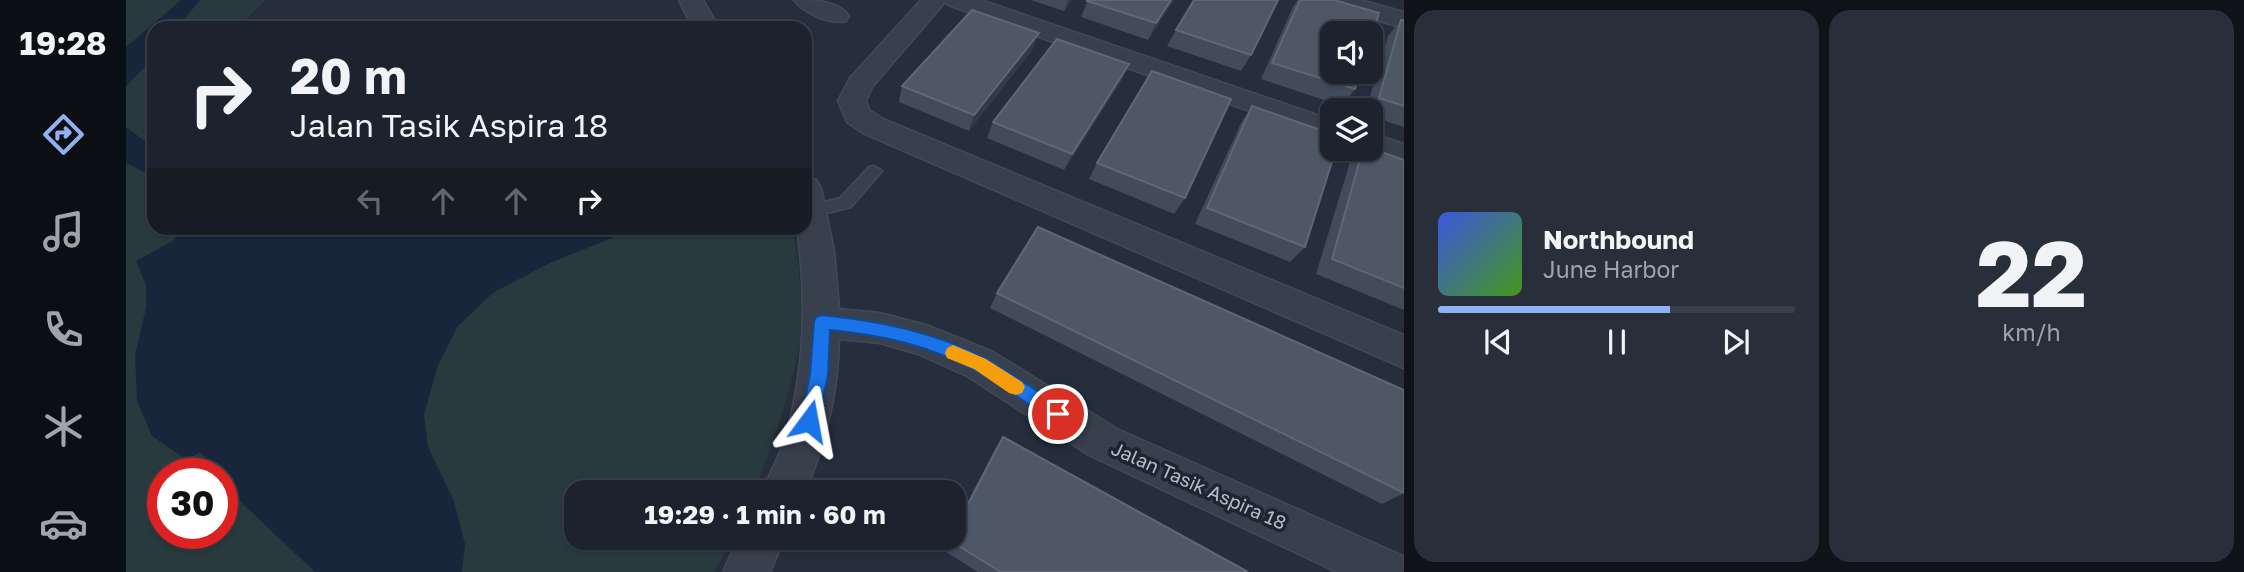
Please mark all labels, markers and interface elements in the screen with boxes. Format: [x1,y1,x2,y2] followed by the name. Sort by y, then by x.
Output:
[1320,21,1383,161] map controls
[1320,21,1383,84] button: sound
[19,24,107,62] text: 19:28
[290,46,407,105] text: 20 m
[175,49,266,140] icon: right
[1320,98,1383,161] button: layers
[290,106,608,144] text: Jalan Tasik Aspira 18
[39,110,88,159] icon: directions
[351,182,389,220] icon: left
[424,182,462,220] icon: ahead
[497,182,535,220] icon: ahead
[570,182,608,220] icon: right
[39,207,88,256] icon: music
[1976,218,2087,327] text: 22
[1543,224,1694,255] text: Northbound
[1543,255,1679,283] text: June Harbor
[39,305,88,354] icon: phone
[2002,318,2061,346] text: km/h
[1479,323,1517,361] icon: previous
[1598,323,1636,361] icon: pause
[1717,323,1755,361] icon: next
[772,384,846,458] position arrow
[1028,384,1088,444] pin
[1039,395,1077,433] icon: arrive
[39,402,88,451] icon: climate
[1108,436,1290,534] street label: Jalan Tasik Aspira 18
[147,458,238,549] speed limit sign: 30
[39,499,88,548] icon: car
[644,499,886,530] text: 19:29 · 1 min · 60 m

